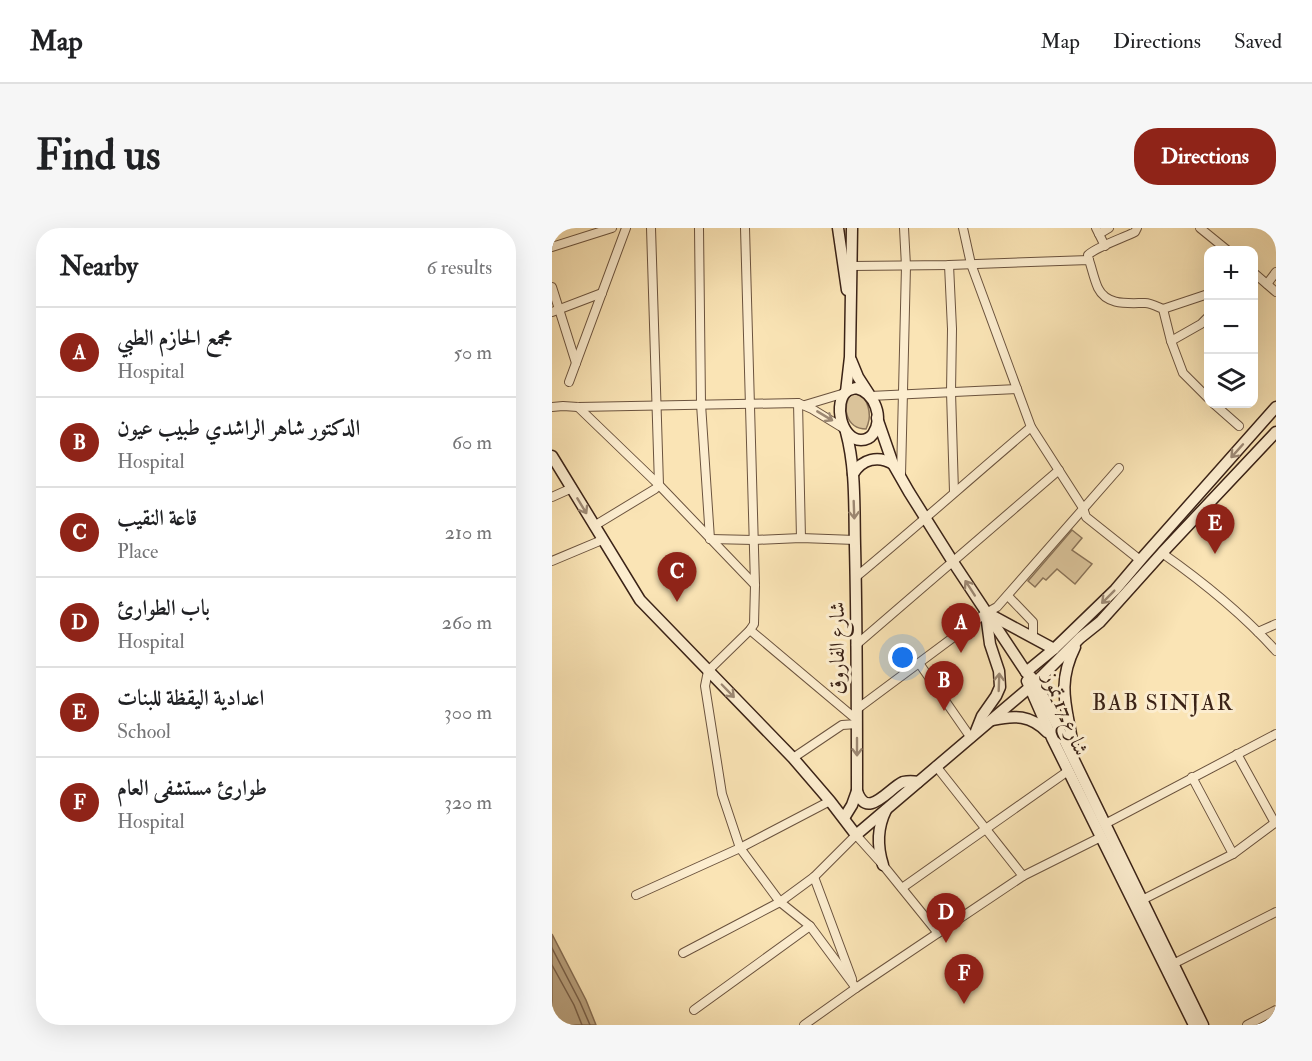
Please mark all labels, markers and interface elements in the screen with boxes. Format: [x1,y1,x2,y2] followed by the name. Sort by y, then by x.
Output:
[30,24,83,59] text: Map
[1040,28,1080,55] text: Map
[1113,28,1201,55] text: Directions
[1234,28,1282,55] text: Saved
[1134,128,1276,185] button: Directions
[36,130,160,182] text: Find us
[1204,246,1258,408] map controls
[1204,246,1258,300] button: +
[60,251,138,283] text: Nearby
[426,255,492,280] text: 6 results
[1204,300,1258,354] button: −
[117,324,232,352] text: مجمع الحازم الطبي
[73,340,86,365] text: A
[453,340,492,365] text: 50 m
[1204,354,1258,408] button: layers
[117,359,185,384] text: Hospital
[816,411,833,423] one-way arrow
[117,414,360,442] text: الدكتور شاهر الراشدي طبيب عيون
[73,430,86,455] text: B
[452,430,492,455] text: 60 m
[1230,443,1244,458] one-way arrow
[117,449,185,474] text: Hospital
[577,497,589,514] one-way arrow
[848,500,860,520] one-way arrow
[117,504,197,532] text: قاعة النقيب
[1196,504,1234,554] pin: E
[72,520,87,545] text: C
[445,520,492,545] text: 210 m
[117,539,158,564] text: Place
[658,552,696,602] pin: C
[964,581,976,597] one-way arrow
[1101,590,1115,605] one-way arrow
[117,594,210,622] text: باب الطوارئ
[824,601,855,695] street label: شارع الفاروق
[942,604,980,653] pin: A
[71,610,88,635] text: D
[442,610,492,635] text: 260 m
[117,629,185,654] text: Hospital
[888,643,917,672] your location
[924,662,964,711] pin: B
[1032,667,1094,761] street label: شارع 17 تموز
[993,673,1004,693] one-way arrow
[721,683,735,698] one-way arrow
[117,684,264,712] text: اعدادية اليقظة للبنات
[1092,689,1234,717] district label: BAB SINJAR
[72,700,87,725] text: E
[444,700,492,725] text: 300 m
[117,719,171,744] text: School
[851,737,863,757] one-way arrow
[117,774,267,802] text: طوارئ مستشفى العام
[73,790,86,815] text: F
[444,790,492,815] text: 320 m
[117,809,185,834] text: Hospital
[926,894,966,943] pin: D
[944,954,984,1004] pin: F

